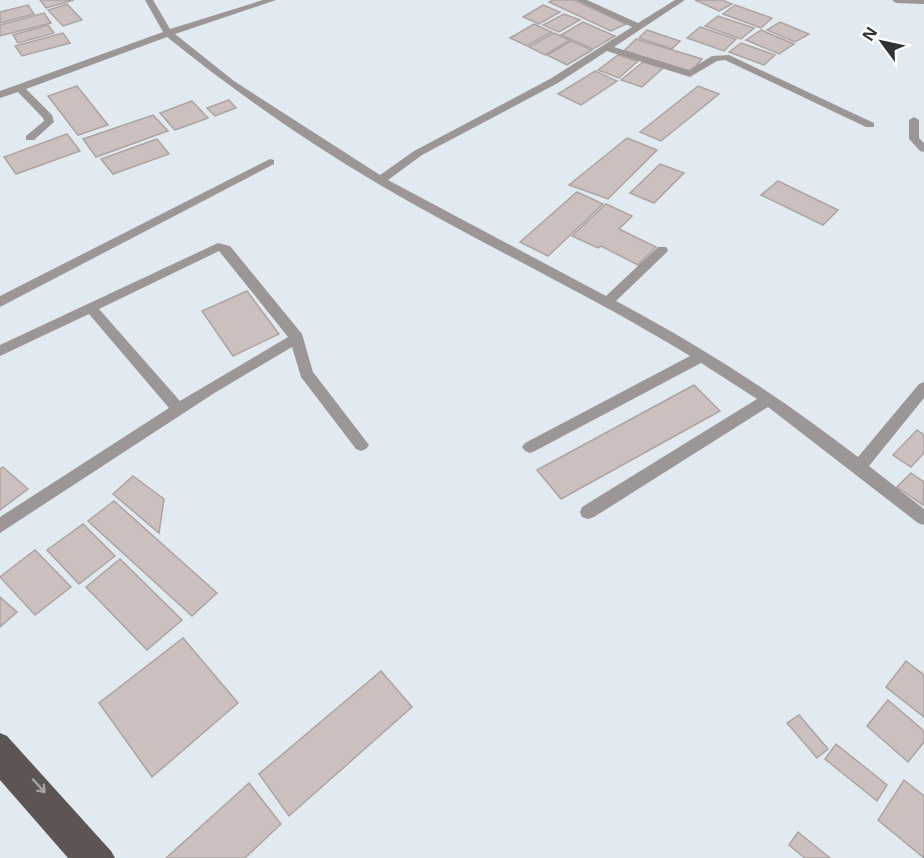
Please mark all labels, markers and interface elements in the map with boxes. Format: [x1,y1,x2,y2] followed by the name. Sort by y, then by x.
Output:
[852,12,912,72] north arrow
[857,22,882,45] text: N
[32,779,46,794] one-way arrow

